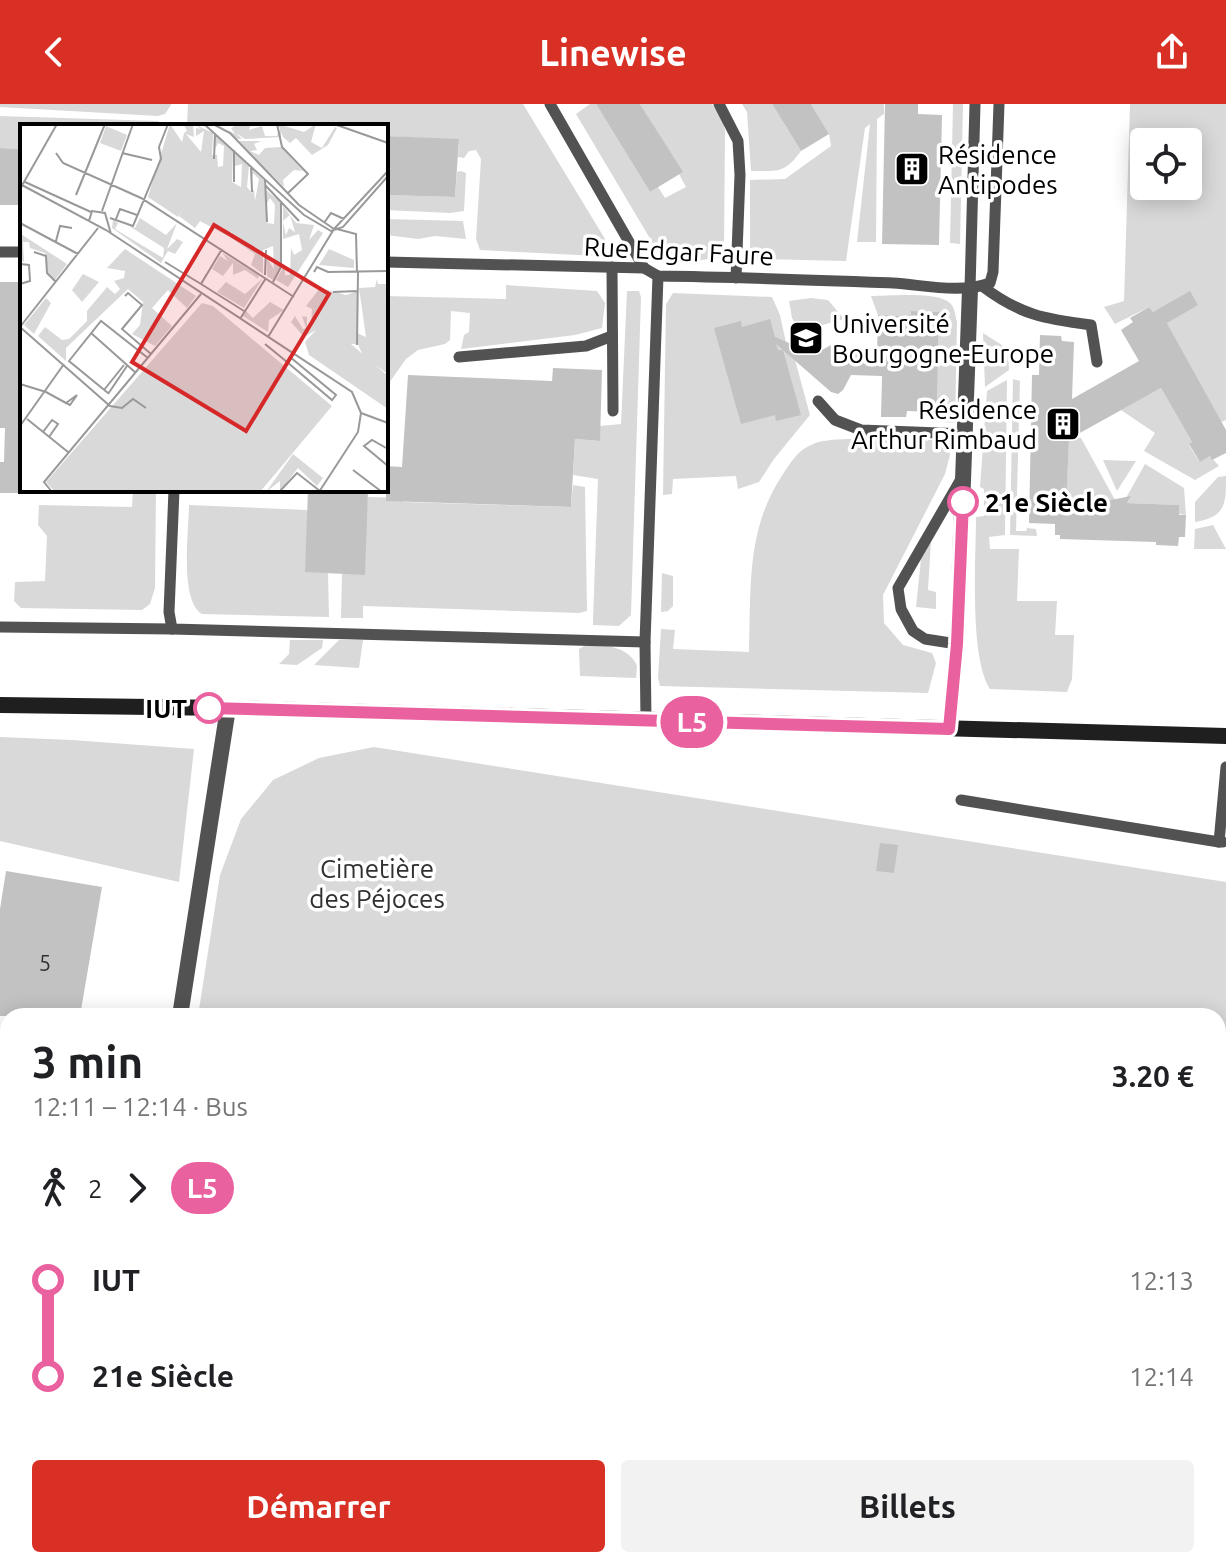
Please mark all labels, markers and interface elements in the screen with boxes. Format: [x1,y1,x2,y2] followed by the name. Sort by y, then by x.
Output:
[32,30,76,74] icon: back
[1150,30,1194,74] icon: share
[539,32,687,73] text: Linewise
[20,124,388,492] inset map
[1130,128,1202,200] map controls
[1130,128,1202,200] button: locate
[938,140,1058,199] place label: Résidence Antipodes
[893,150,931,188] building icon: Résidence Antipodes
[583,232,775,270] street label: Rue Edgar Faure
[832,309,1054,368] place label: Université Bourgogne-Europe
[787,319,825,357] school or university icon: Université Bourgogne-Europe
[851,395,1037,454] place label: Résidence Arthur Rimbaud
[1044,405,1082,443] building icon: Résidence Arthur Rimbaud
[948,487,978,517] marker: 21e Siècle
[985,488,1108,517] place label: 21e Siècle
[194,693,224,723] marker: IUT
[145,694,187,723] place label: IUT
[656,696,728,748] line badge: L5
[676,706,708,737] text: L5
[309,854,445,913] park label: Cimetière des Péjoces
[39,950,51,975] house number: 5
[32,1037,143,1086] text: 3 min
[1112,1059,1194,1093] text: 3.20 €
[32,1092,248,1121] text: 12:11 – 12:14 · Bus
[32,1166,76,1210] icon: walk
[115,1166,159,1210] icon: forward
[187,1172,218,1203] text: L5
[88,1174,103,1203] text: 2
[92,1263,140,1297] text: IUT
[1129,1266,1194,1295] text: 12:13
[92,1359,234,1393] text: 21e Siècle
[1129,1362,1194,1391] text: 12:14
[32,1460,605,1552] button: Démarrer
[621,1460,1194,1552] button: Billets

